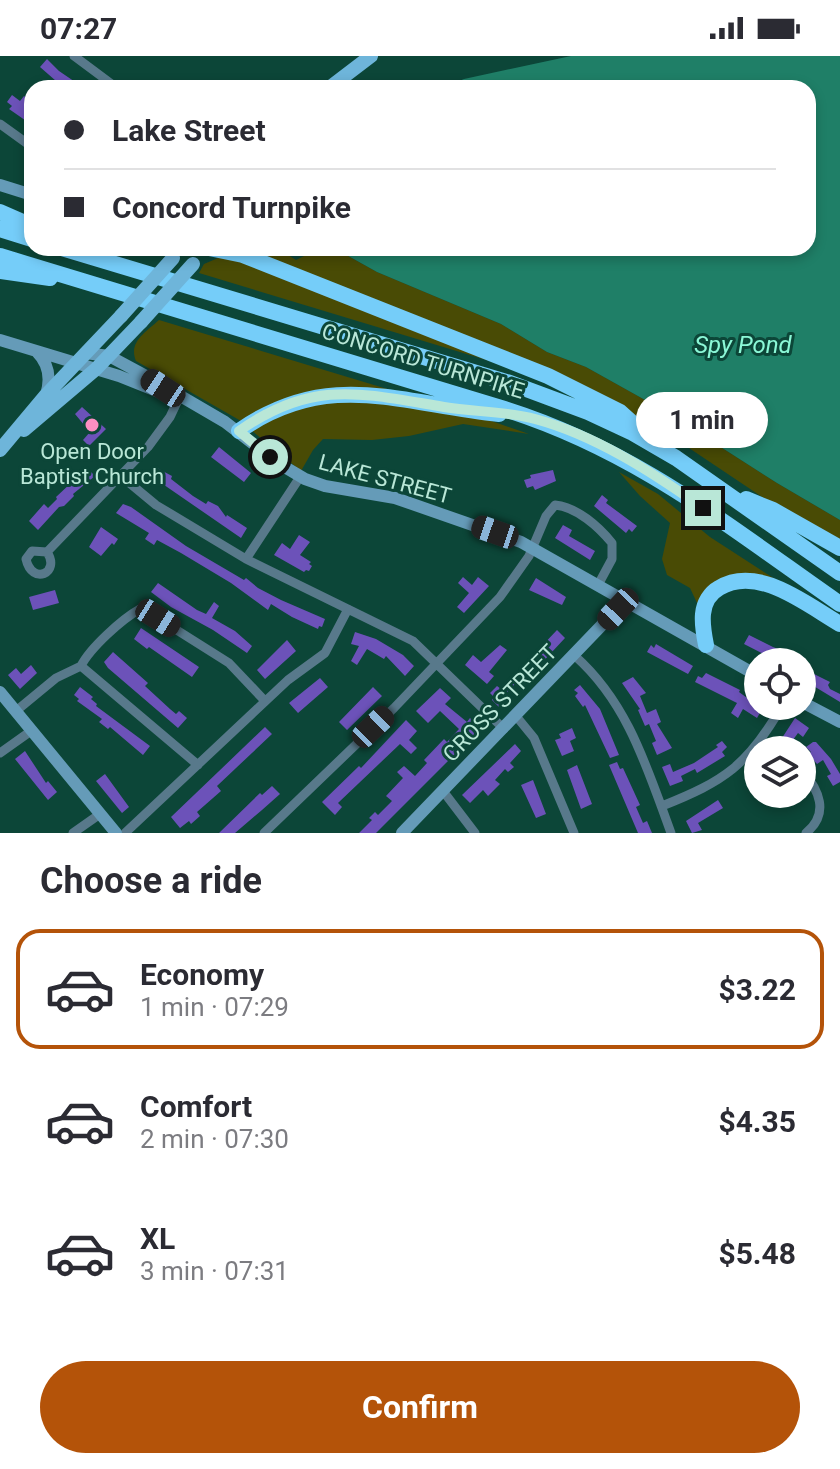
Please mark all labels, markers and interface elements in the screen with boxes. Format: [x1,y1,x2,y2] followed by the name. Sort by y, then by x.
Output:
[40,11,117,46] text: 07:27
[112,113,266,148] text: Lake Street
[112,190,351,225] text: Concord Turnpike
[319,318,527,404] street label: CONCORD TURNPIKE
[694,331,793,359] water label: Spy Pond
[136,365,190,411] car
[637,392,769,448] callout: 1 min
[669,405,735,435] text: 1 min
[83,416,101,434] marker: Open Door Baptist Church
[20,439,164,489] place label: Open Door Baptist Church
[252,439,288,475] route start
[316,449,454,509] street label: LAKE STREET
[685,490,721,526] route end
[468,513,522,551] car
[593,583,643,635] car
[131,595,185,641] car
[438,639,562,767] street label: CROSS STREET
[744,648,816,808] map controls
[744,648,816,720] button: locate
[347,702,399,752] car
[744,736,816,808] button: layers
[40,860,262,902] text: Choose a ride
[44,953,116,1025] icon: car
[140,957,264,992] text: Economy
[718,972,796,1007] text: $3.22
[140,992,289,1022] text: 1 min · 07:29
[44,1085,116,1157] icon: car
[140,1089,252,1124] text: Comfort
[718,1104,796,1139] text: $4.35
[140,1124,289,1154] text: 2 min · 07:30
[44,1217,116,1289] icon: car
[140,1221,175,1256] text: XL
[718,1236,796,1271] text: $5.48
[140,1256,289,1286] text: 3 min · 07:31
[40,1361,800,1453] button: Confirm

